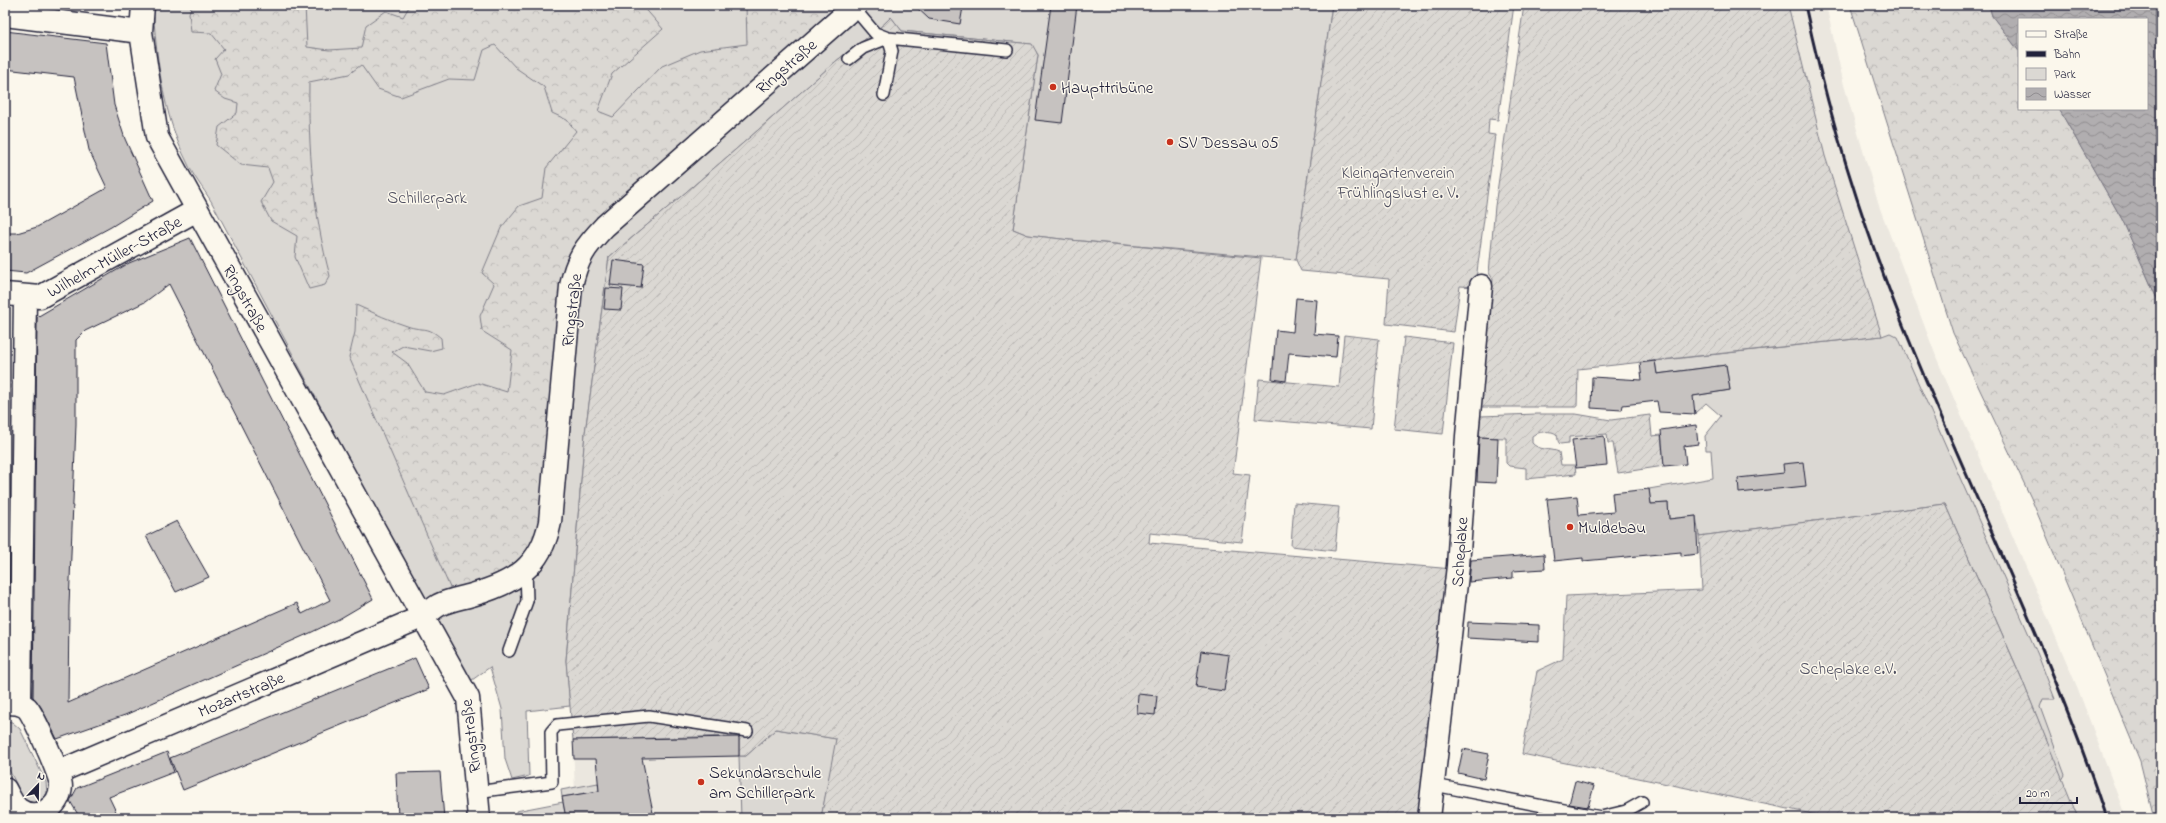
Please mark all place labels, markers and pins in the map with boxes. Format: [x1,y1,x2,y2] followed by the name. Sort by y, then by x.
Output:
[1061,76,1154,101] place label: Haupttribüne
[1048,82,1058,92] marker: Haupttribüne
[1178,131,1279,156] place label: SV Dessau 05
[1165,137,1175,147] marker: SV Dessau 05
[1578,516,1646,541] place label: Muldebau
[1565,522,1575,532] marker: Muldebau
[709,761,822,806] place label: Sekundarschule am Schillerpark
[696,777,706,787] marker: Sekundarschule am Schillerpark

